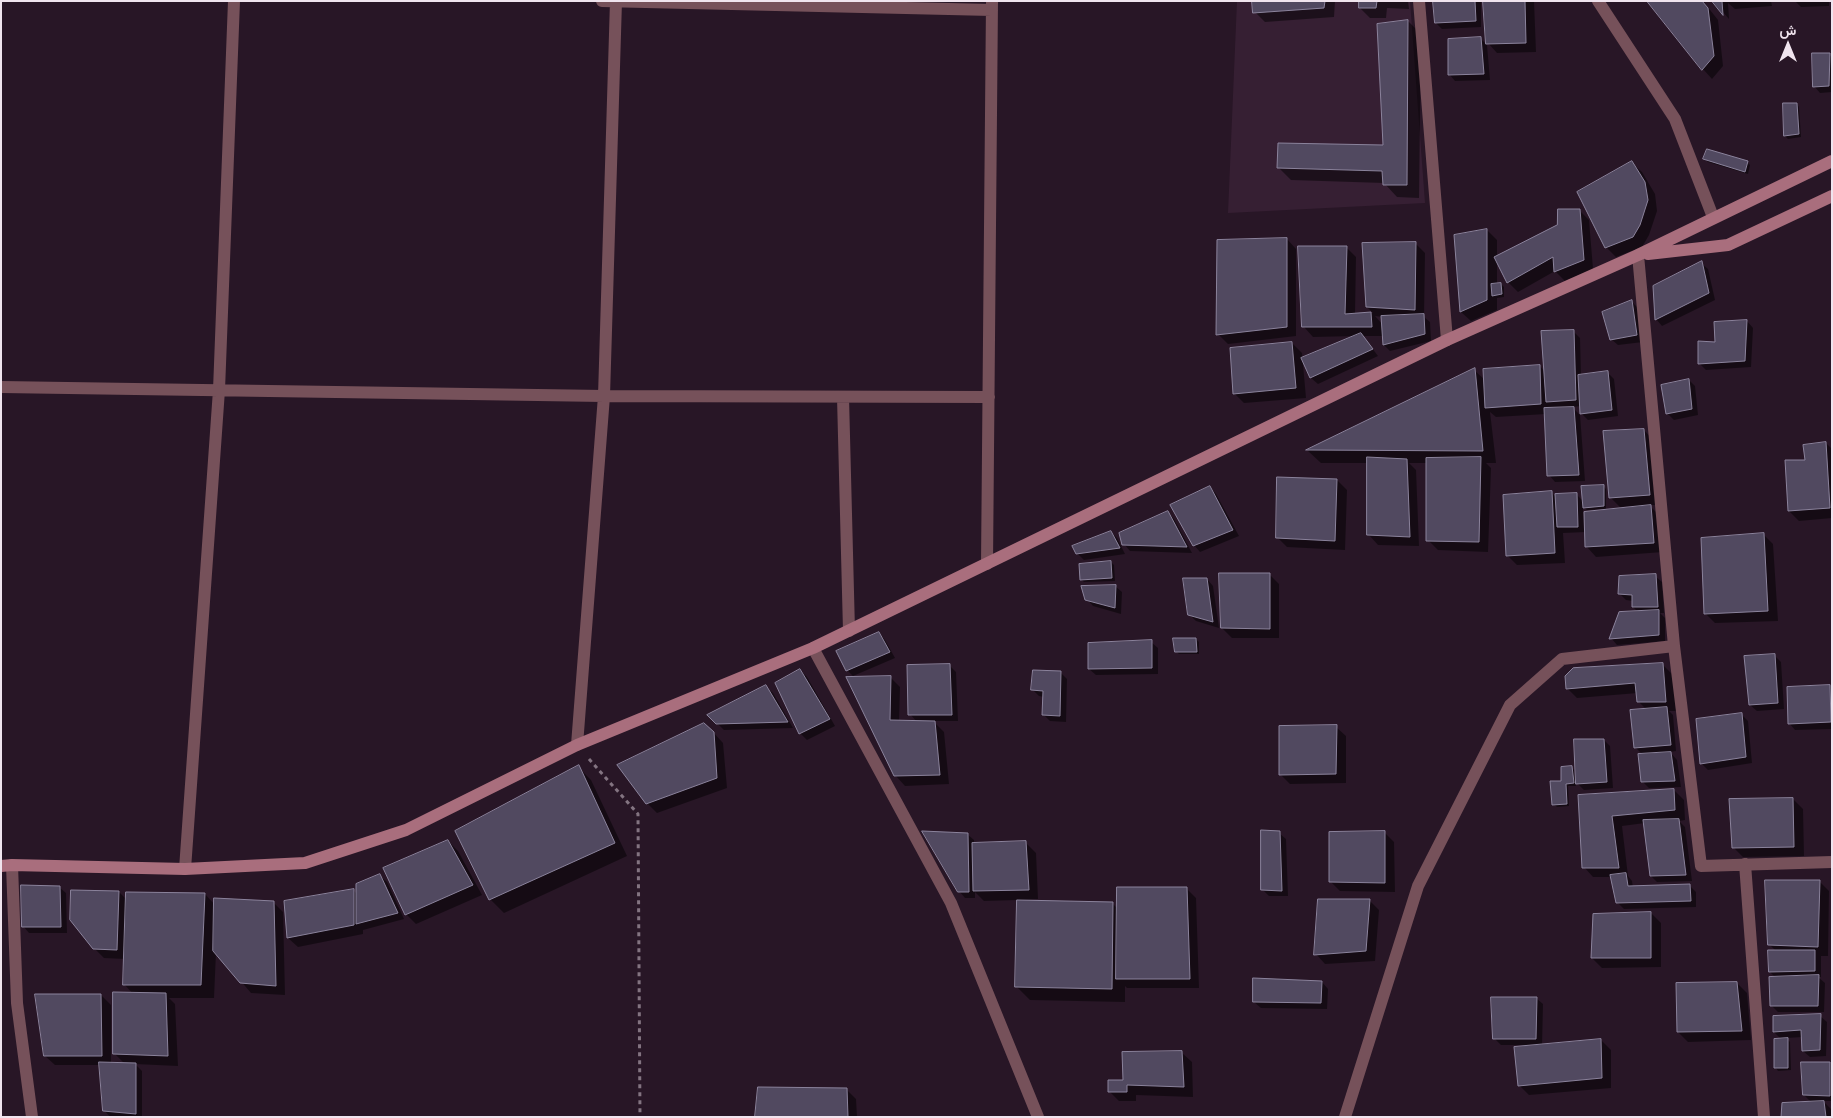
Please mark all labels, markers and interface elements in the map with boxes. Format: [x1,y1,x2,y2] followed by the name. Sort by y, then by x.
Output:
[1763,20,1813,70] north arrow
[1780,21,1796,39] text: ش

